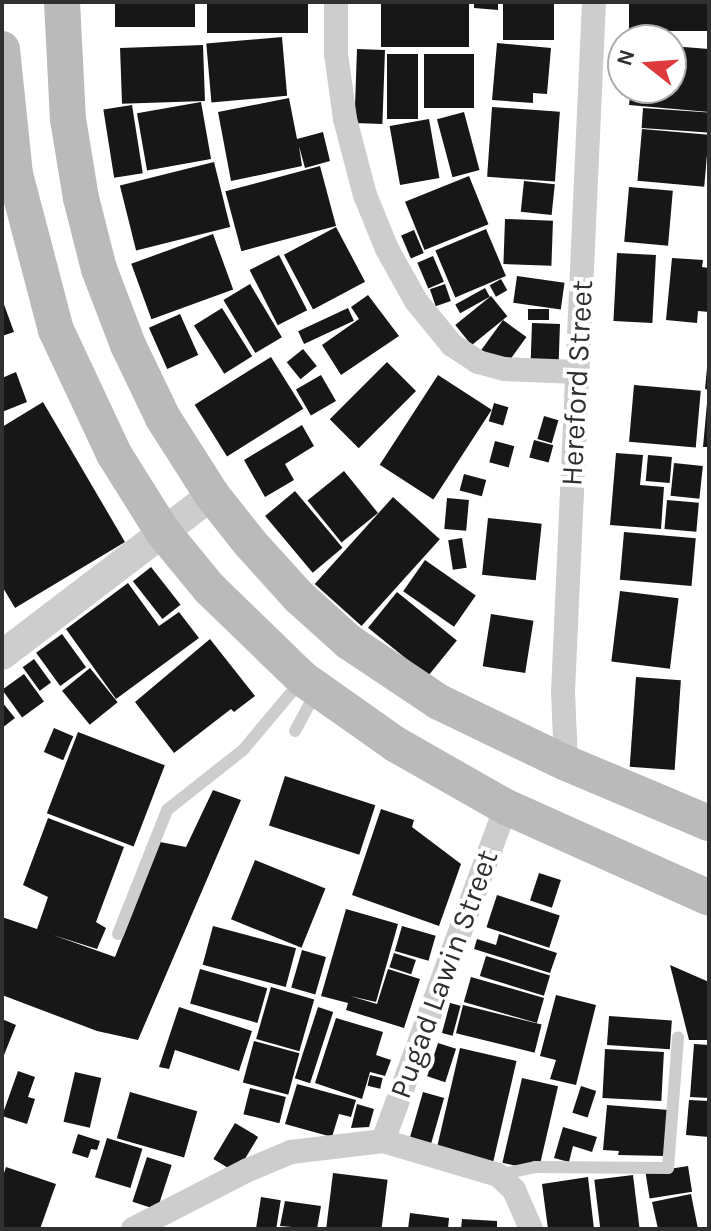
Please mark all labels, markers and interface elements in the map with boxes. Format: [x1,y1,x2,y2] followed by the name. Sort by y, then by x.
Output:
[607,24,687,104] north arrow
[611,46,641,69] text: N
[554,279,600,487] street label: Hereford Street
[382,845,506,1103] street label: Pugad Lawin Street

